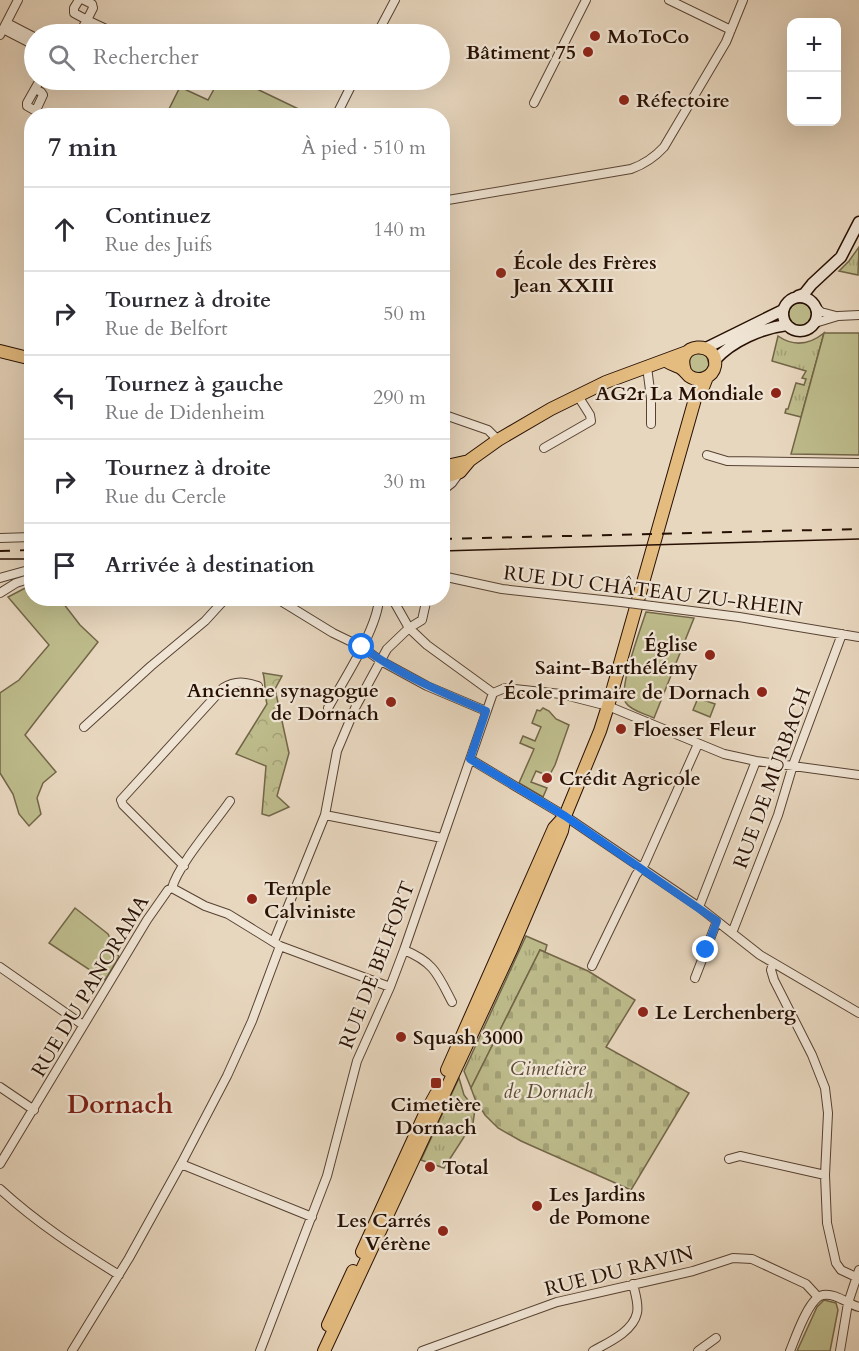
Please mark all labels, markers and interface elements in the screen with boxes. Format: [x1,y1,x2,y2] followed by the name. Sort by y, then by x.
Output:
[787,18,841,126] map controls
[787,18,841,72] button: +
[607,23,689,50] place label: MoToCo
[24,24,450,90] search box
[588,29,602,43] marker: MoToCo
[466,39,576,66] place label: Bâtiment 75
[45,41,78,74] icon: search
[93,42,198,72] text: Rechercher
[581,45,595,59] marker: Bâtiment 75
[787,72,841,126] button: −
[636,87,730,114] place label: Réfectoire
[617,93,631,107] marker: Réfectoire
[48,130,117,165] text: 7 min
[302,134,426,161] text: À pied · 510 m
[105,201,211,231] text: Continuez
[48,213,81,246] icon: ahead
[373,216,426,243] text: 140 m
[105,231,212,258] text: Rue des Juifs
[510,249,657,299] place label: École des Frères Jean XXIII
[494,266,508,280] marker: École des Frères Jean XXIII
[105,285,271,315] text: Tournez à droite
[48,297,81,330] icon: right
[383,300,426,327] text: 50 m
[105,315,228,342] text: Rue de Belfort
[105,369,284,399] text: Tournez à gauche
[595,380,764,407] place label: AG2r La Mondiale
[48,381,81,414] icon: left
[373,384,426,411] text: 290 m
[769,386,783,400] marker: AG2r La Mondiale
[105,399,265,426] text: Rue de Didenheim
[105,453,271,483] text: Tournez à droite
[48,465,81,498] icon: right
[383,468,426,495] text: 30 m
[105,483,226,510] text: Rue du Cercle
[48,549,81,582] icon: arrive
[105,550,315,580] text: Arrivée à destination
[502,559,804,623] street label: RUE DU CHÂTEAU ZU-RHEIN
[535,631,699,681] place label: Église Saint-Barthélémy
[348,633,374,659] route start
[703,648,717,662] marker: Église Saint-Barthélémy
[187,677,380,727] place label: Ancienne synagogue de Dornach
[503,679,751,706] place label: École primaire de Dornach
[727,684,817,872] street label: RUE DE MURBACH
[755,685,769,699] marker: École primaire de Dornach
[384,695,398,709] marker: Ancienne synagogue de Dornach
[633,716,757,743] place label: Floesser Fleur
[614,722,628,736] marker: Floesser Fleur
[559,765,701,792] place label: Crédit Agricole
[540,771,554,785] marker: Crédit Agricole
[264,875,356,925] place label: Temple Calviniste
[333,877,421,1053] street label: RUE DE BELFORT
[25,889,155,1082] street label: RUE DU PANORAMA
[245,892,259,906] marker: Temple Calviniste
[692,936,718,962] route end
[655,999,796,1026] place label: Le Lerchenberg
[636,1005,650,1019] marker: Le Lerchenberg
[413,1024,523,1051] place label: Squash 3000
[394,1030,408,1044] marker: Squash 3000
[503,1055,593,1105] park label: Cimetière de Dornach
[429,1076,443,1090] marker: Cimetière Dornach
[67,1087,173,1122] district label: Dornach
[391,1091,481,1141] place label: Cimetière Dornach
[442,1154,489,1181] place label: Total
[423,1160,437,1174] marker: Total
[549,1181,650,1231] place label: Les Jardins de Pomone
[530,1199,544,1213] marker: Les Jardins de Pomone
[337,1207,431,1257] place label: Les Carrés Vérène
[436,1224,450,1238] marker: Les Carrés Vérène
[542,1239,696,1303] street label: RUE DU RAVIN

